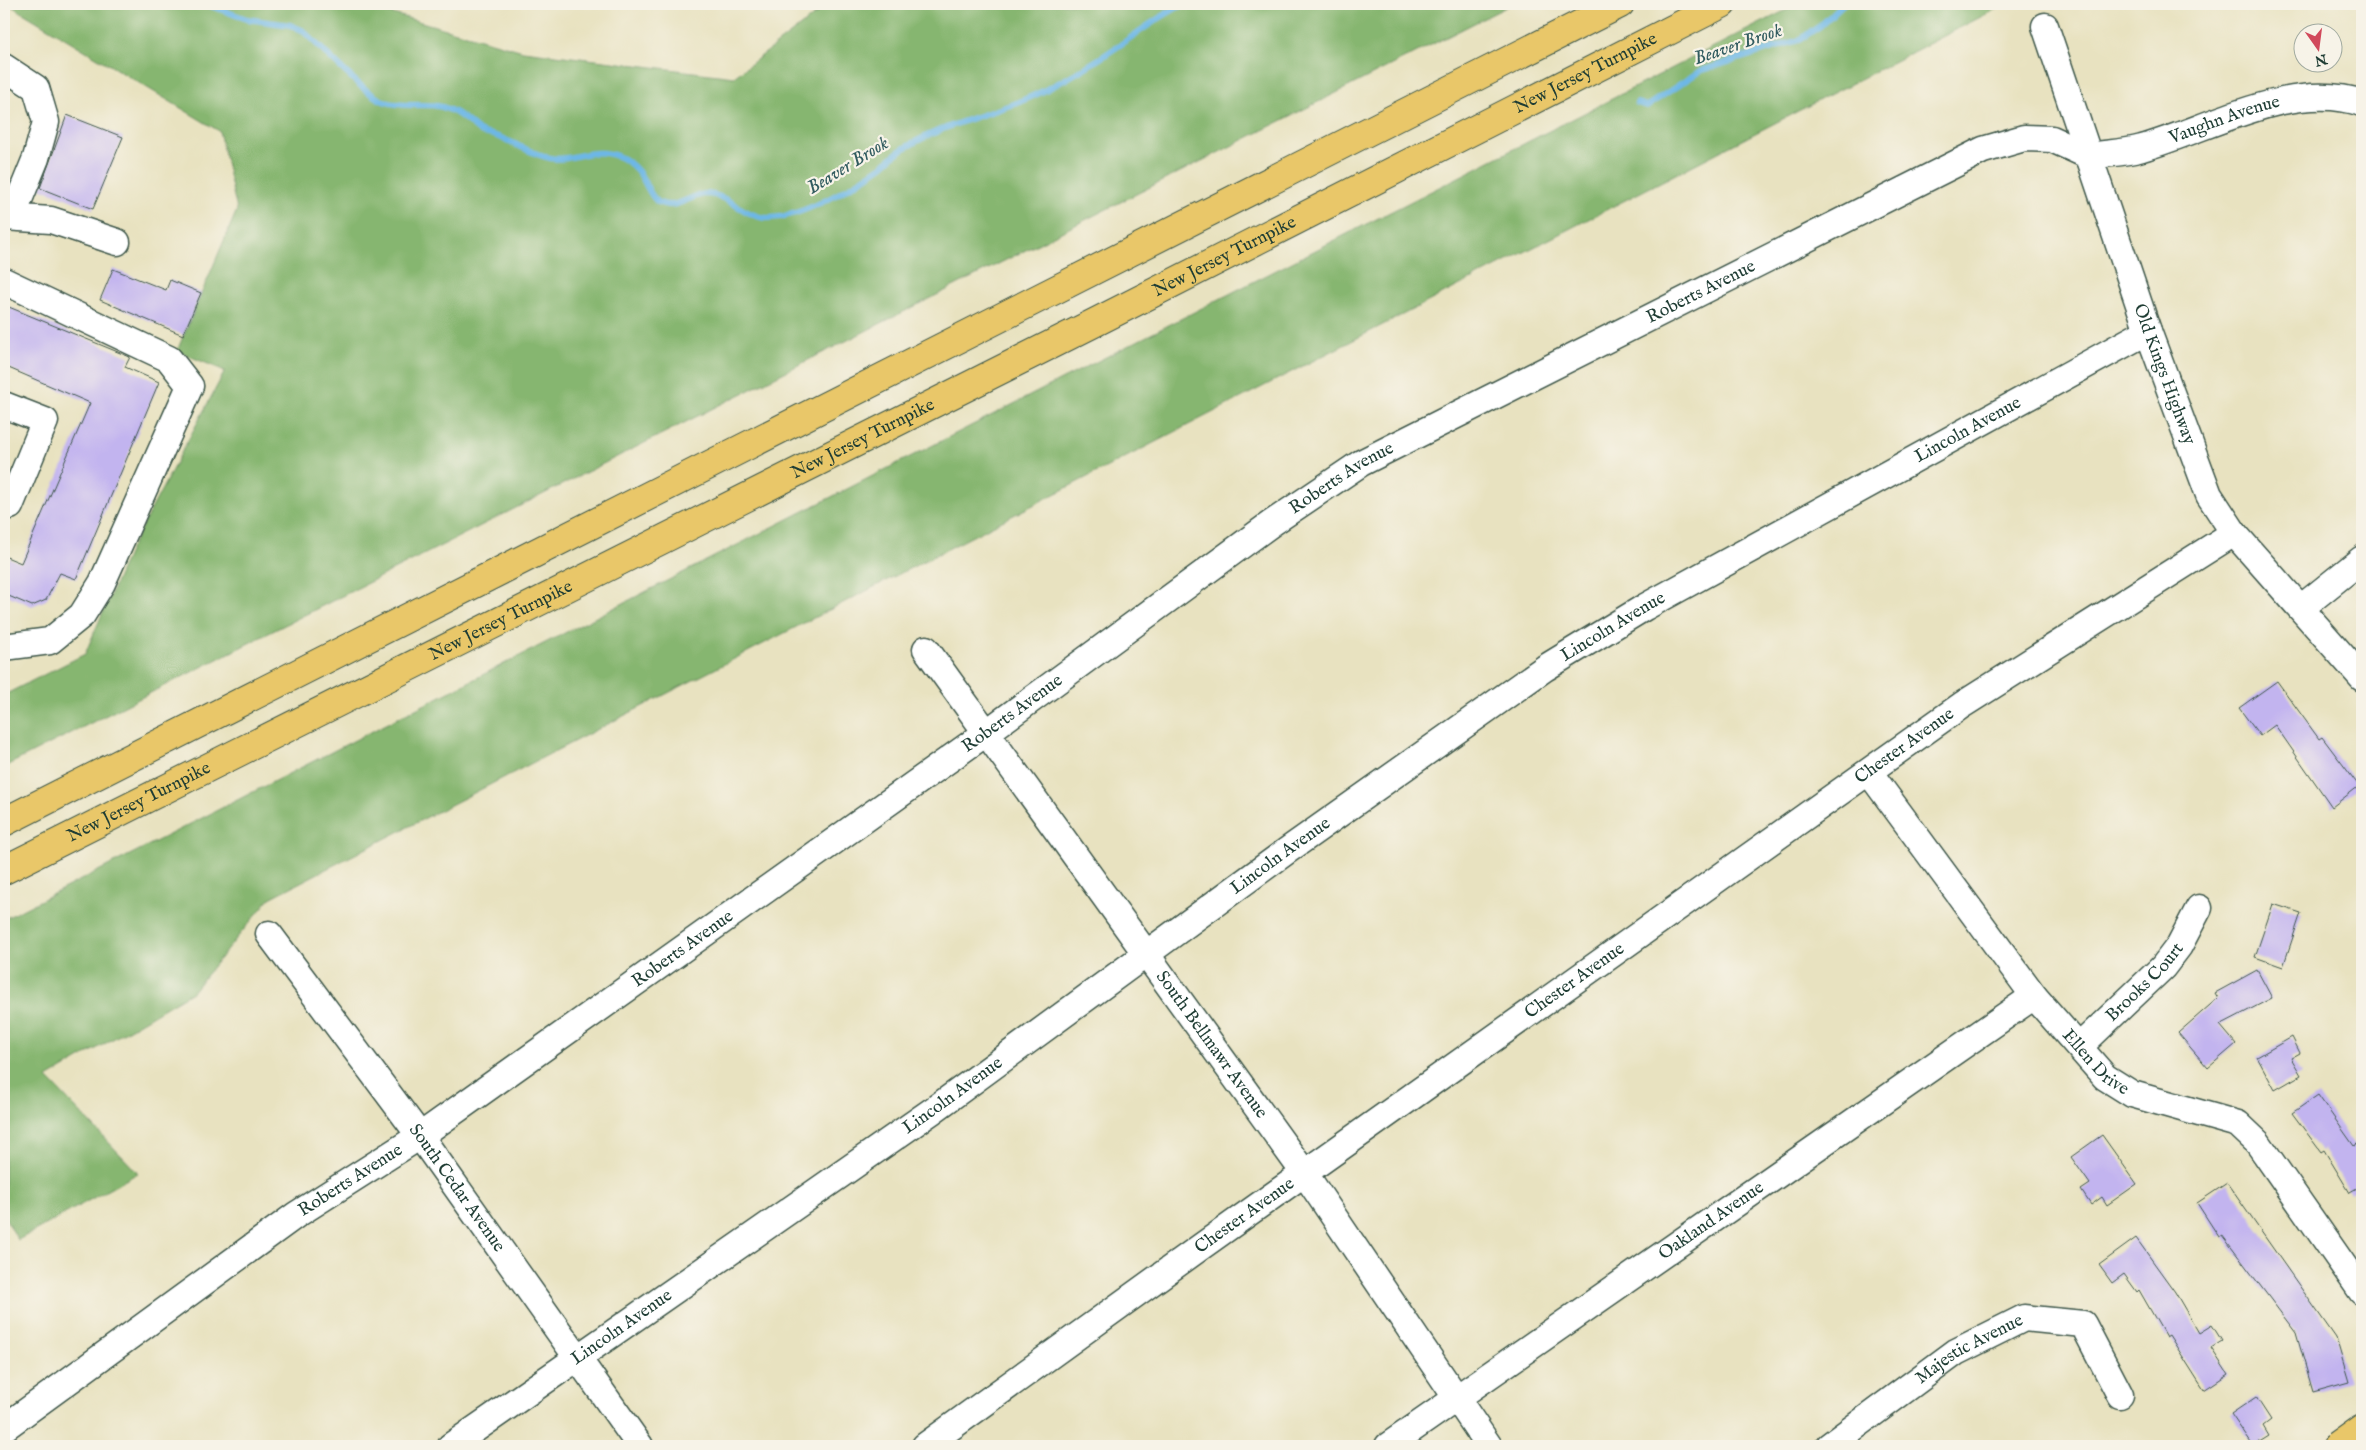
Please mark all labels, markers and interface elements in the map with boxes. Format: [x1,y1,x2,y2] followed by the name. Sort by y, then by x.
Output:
[1691,19,1786,71] water label: Beaver Brook
[2294,22,2344,72] north arrow
[1510,27,1661,119] street label: New Jersey Turnpike
[2313,49,2330,70] text: N
[2165,90,2282,150] street label: Vaughn Avenue
[803,131,894,201] water label: Beaver Brook
[1149,211,1300,303] street label: New Jersey Turnpike
[1642,255,1759,329] street label: Roberts Avenue
[2128,301,2201,448] street label: Old Kings Highway
[1911,391,2025,468] street label: Lincoln Avenue
[787,393,939,485] street label: New Jersey Turnpike
[1285,437,1398,520] street label: Roberts Avenue
[425,575,577,666] street label: New Jersey Turnpike
[1556,587,1669,667] street label: Lincoln Avenue
[957,669,1067,758] street label: Roberts Avenue
[1850,703,1959,789] street label: Chester Avenue
[63,757,215,848] street label: New Jersey Turnpike
[1226,812,1335,900] street label: Lincoln Avenue
[627,905,738,993] street label: Roberts Avenue
[1520,937,1629,1024] street label: Chester Avenue
[2101,938,2189,1027] street label: Brooks Court
[1151,966,1273,1123] street label: South Bellmawr Avenue
[2057,1024,2133,1101] street label: Ellen Drive
[898,1052,1007,1139] street label: Lincoln Avenue
[403,1119,510,1257] street label: South Cedar Avenue
[294,1139,407,1222] street label: Roberts Avenue
[1190,1172,1299,1259] street label: Chester Avenue
[1654,1176,1768,1265] street label: Oakland Avenue
[567,1284,677,1370] street label: Lincoln Avenue
[1911,1309,2027,1390] street label: Majestic Avenue

